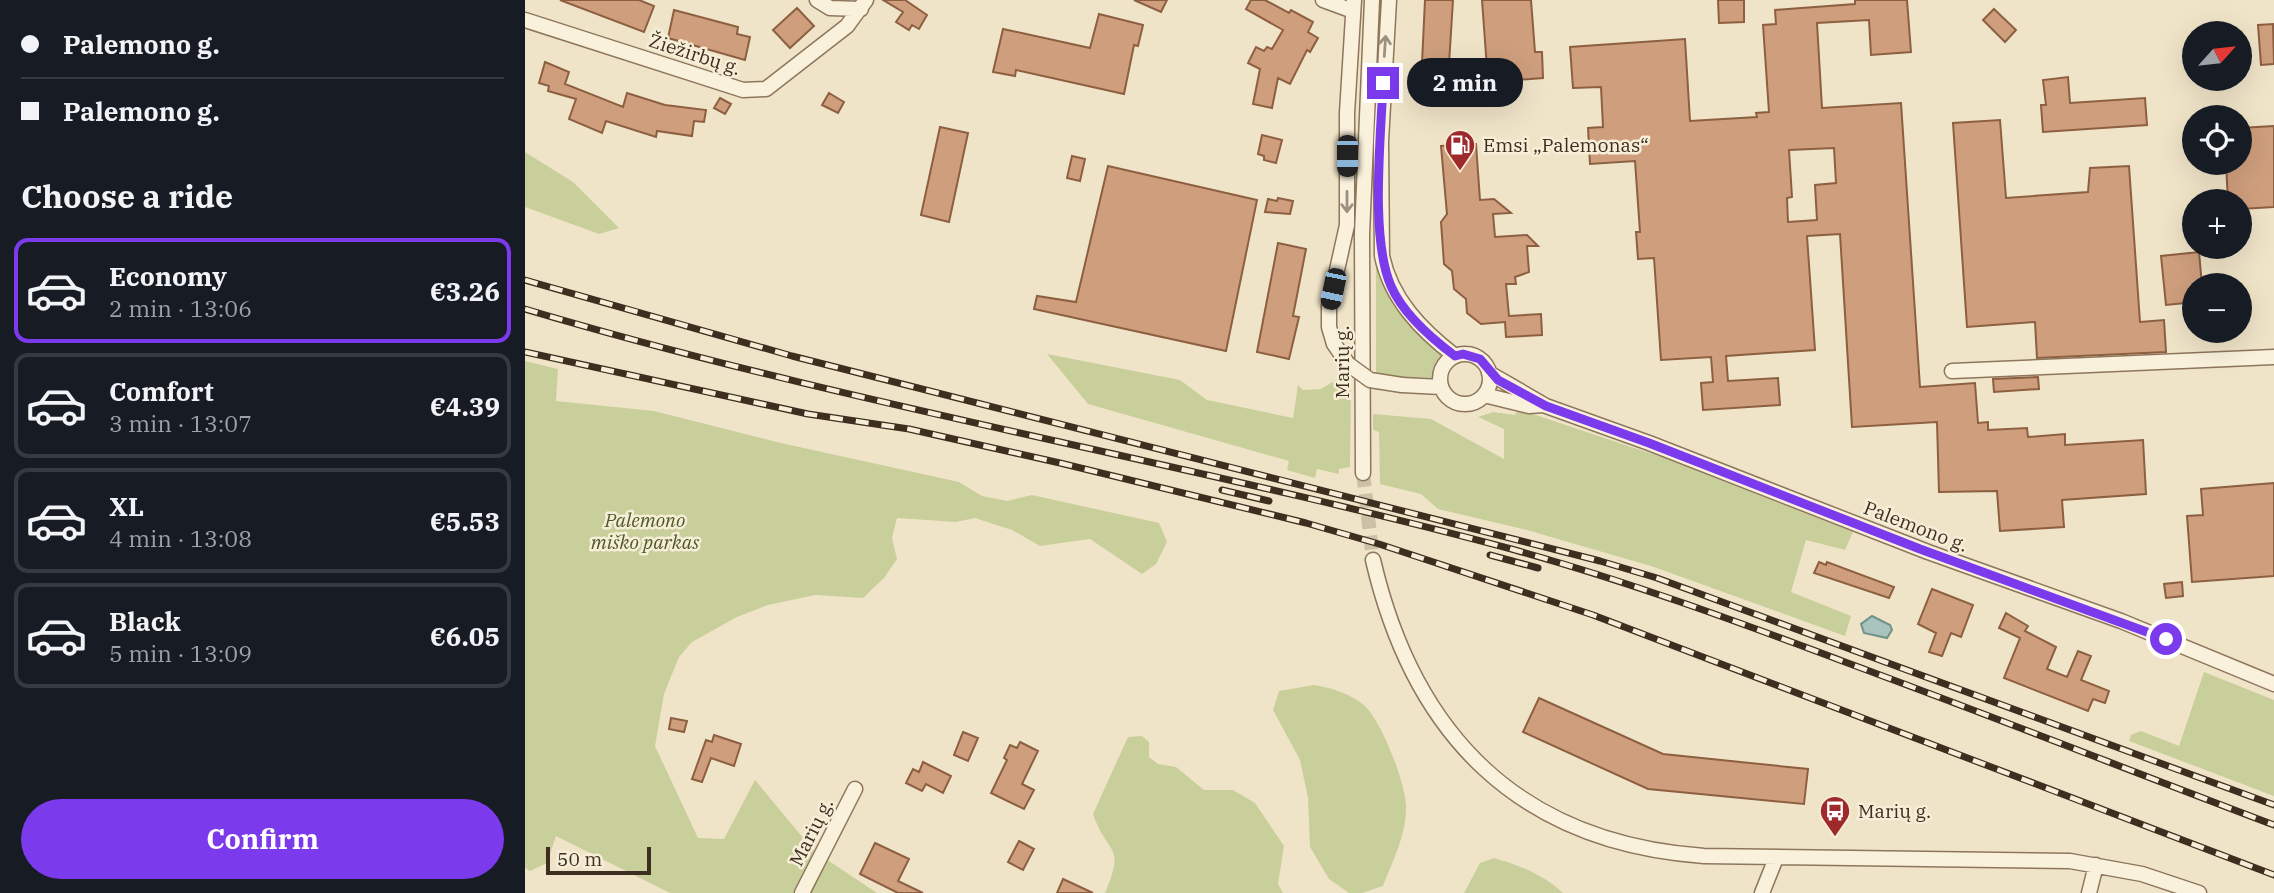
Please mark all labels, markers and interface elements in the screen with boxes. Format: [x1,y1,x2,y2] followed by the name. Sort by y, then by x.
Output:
[2182,21,2252,91] north arrow
[2182,21,2252,343] map controls
[63,27,220,61] text: Palemono g.
[646,28,744,80] street label: Žiežirbų g.
[1379,35,1392,58] one-way arrow
[1407,58,1523,108] callout: 2 min
[1367,67,1399,99] route end
[1433,67,1497,97] text: 2 min
[63,94,220,128] text: Palemono g.
[2182,105,2252,175] button: locate
[1443,128,1477,172] fuel station icon: Emsi „Palemonas“
[1483,133,1649,157] place label: Emsi „Palemonas“
[1337,135,1358,177] car
[21,175,233,217] text: Choose a ride
[2182,189,2252,259] button: +
[1340,190,1354,213] one-way arrow
[25,259,88,322] icon: car
[109,259,227,293] text: Economy
[1319,266,1348,312] car
[2182,273,2252,343] button: −
[430,274,500,308] text: €3.26
[109,293,252,323] text: 2 min · 13:06
[1330,325,1354,399] street label: Marių g.
[25,374,88,437] icon: car
[109,374,214,408] text: Comfort
[430,389,500,423] text: €4.39
[109,408,252,438] text: 3 min · 13:07
[25,489,88,552] icon: car
[109,489,144,523] text: XL
[1861,495,1971,557] street label: Palemono g.
[430,504,500,538] text: €5.53
[591,508,699,554] park label: Palemono miško parkas
[109,523,252,553] text: 4 min · 13:08
[25,604,88,667] icon: car
[109,604,181,638] text: Black
[430,619,500,653] text: €6.05
[2150,623,2182,655] route start
[109,638,252,668] text: 5 min · 13:09
[784,794,838,870] street label: Marių g.
[1818,794,1852,838] bus stop icon: Marių g.
[21,799,504,879] button: Confirm
[1858,799,1931,823] place label: Marių g.
[546,844,651,876] scale bar
[557,847,602,871] text: 50 m

